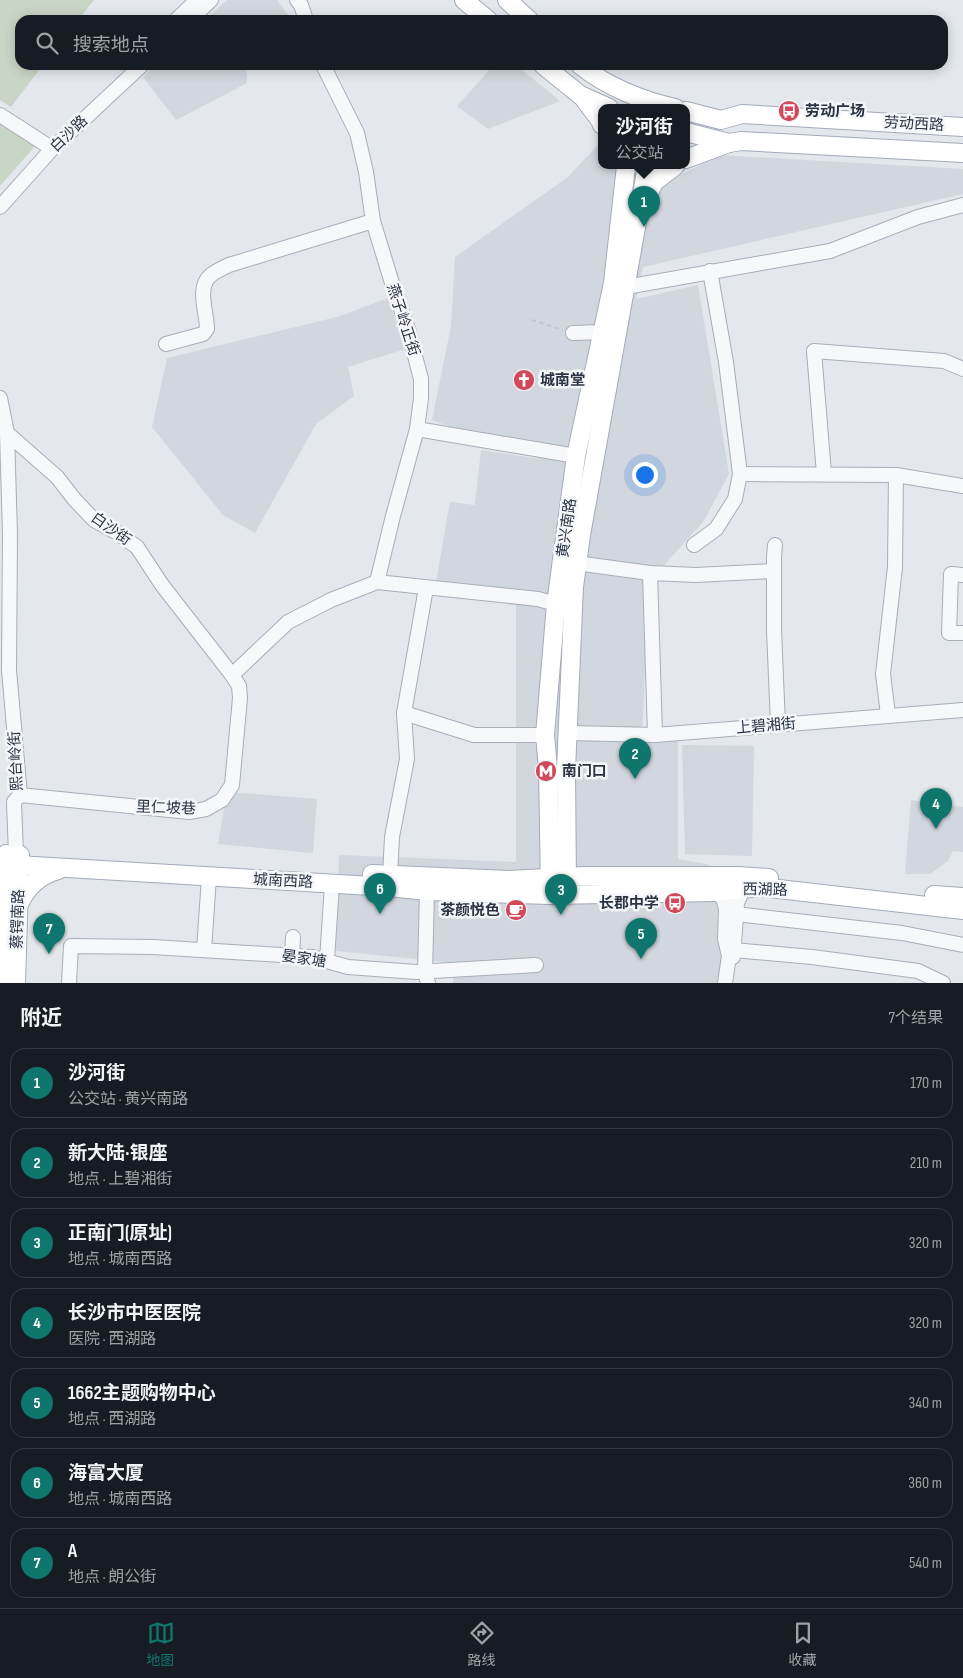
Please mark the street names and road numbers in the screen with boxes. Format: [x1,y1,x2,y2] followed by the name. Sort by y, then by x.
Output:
[46,112,92,156] street label: 白沙路
[884,113,944,135] street label: 劳动西路
[382,281,424,359] street label: 燕子岭正街
[553,497,581,559] street label: 黄兴南路
[87,508,135,550] street label: 白沙街
[735,714,797,738] street label: 上碧湘街
[5,731,27,791] street label: 熙台岭街
[136,797,196,819] street label: 里仁坡巷
[253,870,313,892] street label: 城南西路
[742,880,788,900] street label: 西湖路
[7,889,29,949] street label: 蔡锷南路
[280,946,328,972] street label: 晏家塘

